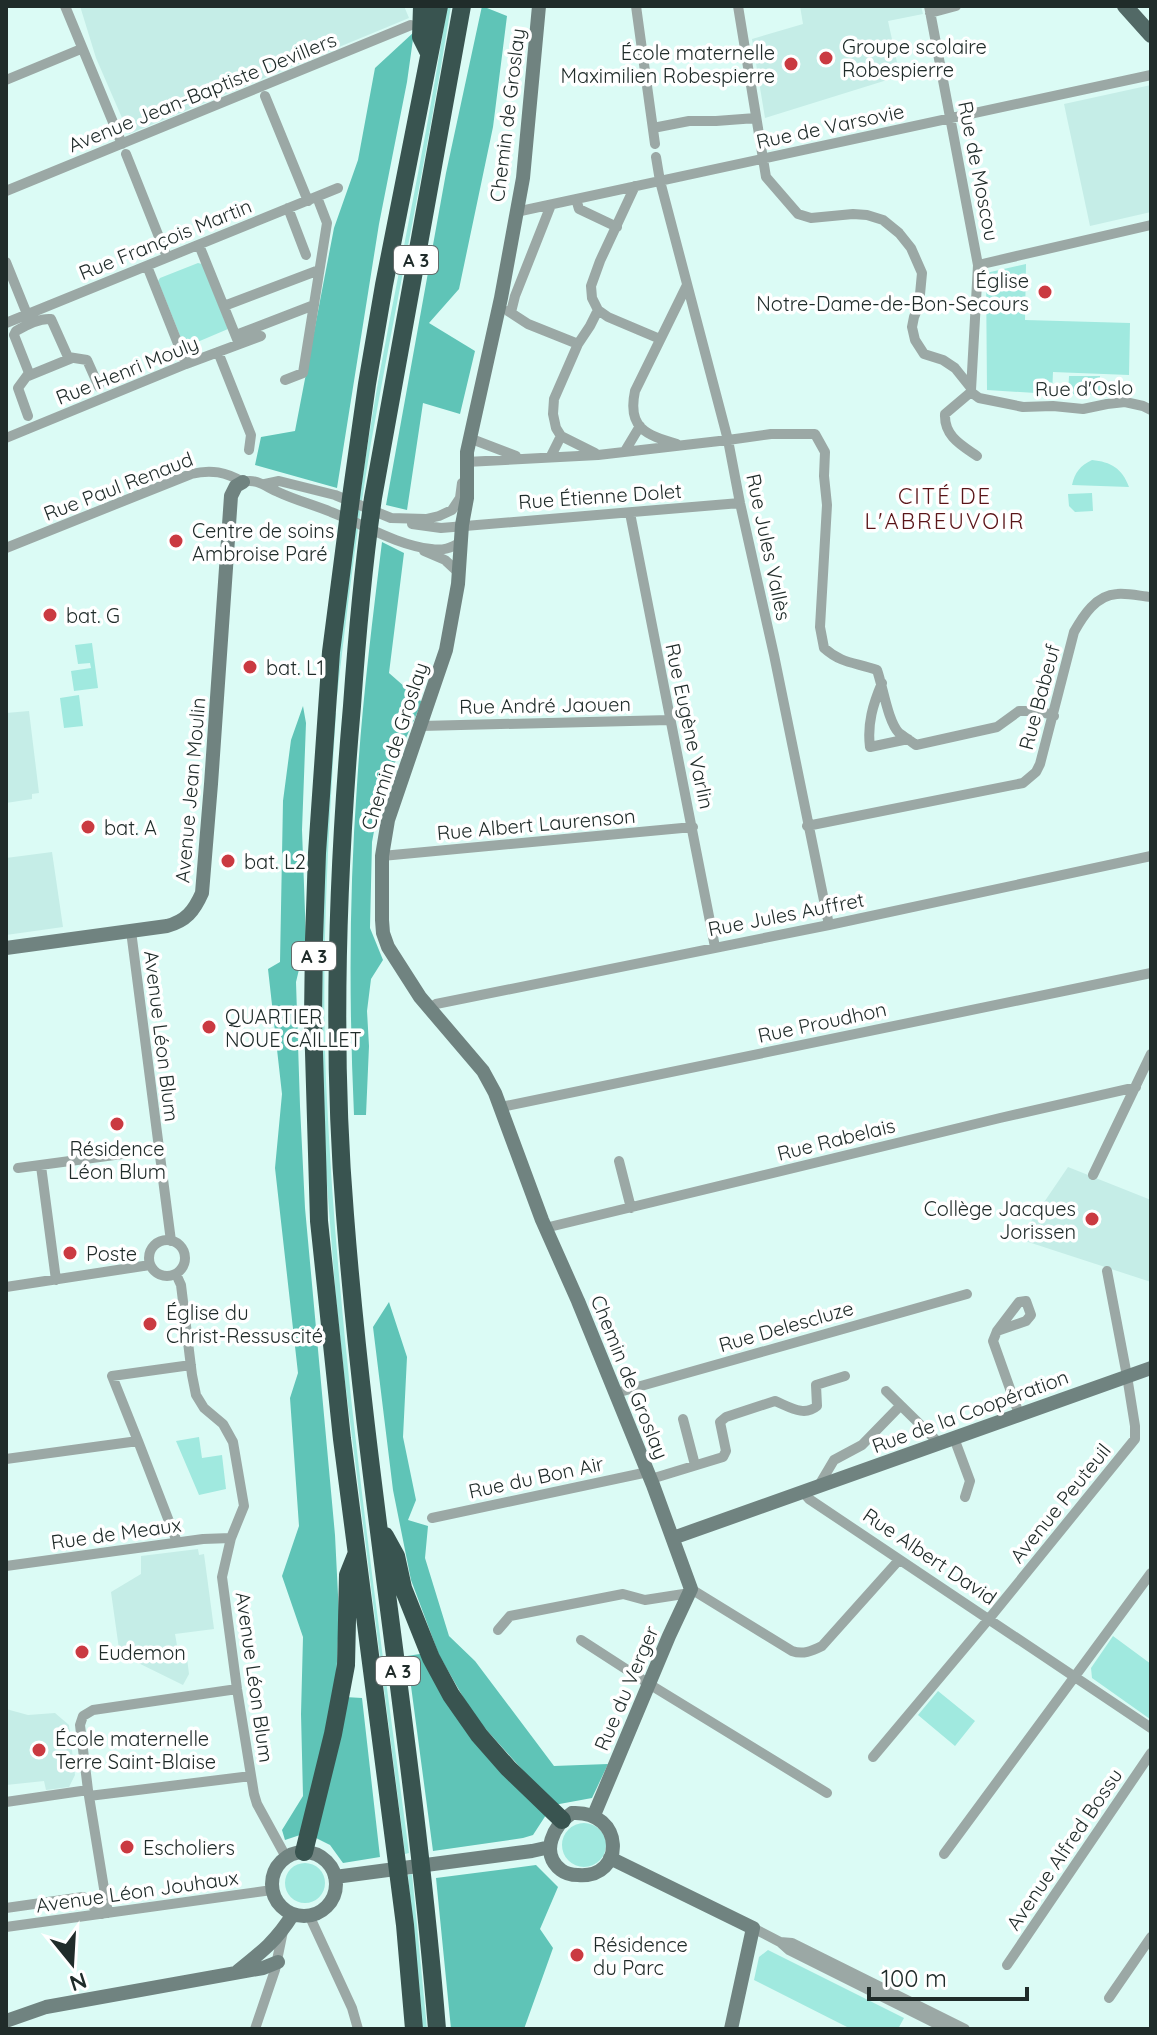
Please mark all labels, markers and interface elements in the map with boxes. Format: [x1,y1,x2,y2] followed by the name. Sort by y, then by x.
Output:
[64,27,340,157] street label: Avenue Jean-Baptiste Devillers
[484,27,530,203] street label: Chemin de Groslay
[842,34,987,82] place label: Groupe scolaire Robespierre
[561,40,775,88] place label: École maternelle Maximilien Robespierre
[817,49,835,67] marker: Groupe scolaire Robespierre
[782,55,800,73] marker: École maternelle Maximilien Robespierre
[754,98,906,154] street label: Rue de Varsovie
[953,99,1005,243] street label: Rue de Moscou
[75,193,255,285] street label: Rue François Martin
[394,246,438,274] road number: A 3
[756,268,1029,316] place label: Église Notre-Dame-de-Bon-Secours
[1036,283,1054,301] marker: Église Notre-Dame-de-Bon-Secours
[52,330,202,410] street label: Rue Henri Mouly
[1035,375,1133,401] street label: Rue d'Oslo
[40,446,196,526] street label: Rue Paul Renaud
[741,471,797,623] street label: Rue Jules Vallès
[517,478,683,514] street label: Rue Étienne Dolet
[865,482,1025,535] district label: CITÉ DE L'ABREUVOIR
[192,518,334,566] place label: Centre de soins Ambroise Paré
[167,532,185,550] marker: Centre de soins Ambroise Paré
[66,603,120,628] place label: bat. G
[41,606,59,624] marker: bat. G
[660,641,720,811] street label: Rue Eugène Varlin
[1013,641,1065,753] street label: Rue Babeuf
[266,655,324,680] place label: bat. L1
[241,658,259,676] marker: bat. L1
[355,659,433,833] street label: Chemin de Groslay
[459,691,631,719] street label: Rue André Jaouen
[169,696,211,884] street label: Avenue Jean Moulin
[436,803,636,845] street label: Rue Albert Laurenson
[104,815,157,840] place label: bat. A
[79,818,97,836] marker: bat. A
[244,849,306,874] place label: bat. L2
[219,852,237,870] marker: bat. L2
[706,887,866,941] street label: Rue Jules Auffret
[292,942,336,970] road number: A 3
[139,949,185,1123] street label: Avenue Léon Blum
[755,996,889,1048] street label: Rue Proudhon
[225,1004,362,1052] place label: QUARTIER NOUE CAILLET
[200,1018,218,1036] marker: QUARTIER NOUE CAILLET
[774,1112,898,1166] street label: Rue Rabelais
[108,1115,126,1133] marker: Résidence Léon Blum
[68,1136,166,1184] place label: Résidence Léon Blum
[924,1196,1076,1244] place label: Collège Jacques Jorissen
[1083,1210,1101,1228] marker: Collège Jacques Jorissen
[86,1241,137,1266] place label: Poste
[61,1244,79,1262] marker: Poste
[586,1291,674,1463] street label: Chemin de Groslay
[716,1295,856,1357] street label: Rue Delescluze
[166,1300,323,1348] place label: Église du Christ-Ressuscité
[141,1315,159,1333] marker: Église du Christ-Ressuscité
[868,1364,1072,1458] street label: Rue de la Coopération
[1004,1438,1116,1568] street label: Avenue Peuteuil
[466,1450,606,1504] street label: Rue du Bon Air
[859,1502,1001,1610] street label: Rue Albert David
[49,1511,183,1555] street label: Rue de Meaux
[231,1590,279,1764] street label: Avenue Léon Blum
[588,1622,664,1754] street label: Rue du Verger
[98,1640,186,1665] place label: Eudemon
[73,1643,91,1661] marker: Eudemon
[376,1657,420,1685] road number: A 3
[55,1726,216,1774] place label: École maternelle Terre Saint-Blaise
[30,1741,48,1759] marker: École maternelle Terre Saint-Blaise
[1001,1763,1127,1935] street label: Avenue Alfred Bossu
[143,1835,235,1860] place label: Escholiers
[118,1838,136,1856] marker: Escholiers
[34,1864,240,1918] street label: Avenue Léon Jouhaux
[32,1923,112,2003] north arrow
[593,1932,688,1980] place label: Résidence du Parc
[568,1946,586,1964] marker: Résidence du Parc
[869,1951,1027,2001] scale bar
[881,1963,947,1993] text: 100 m
[66,1966,90,1998] text: N

